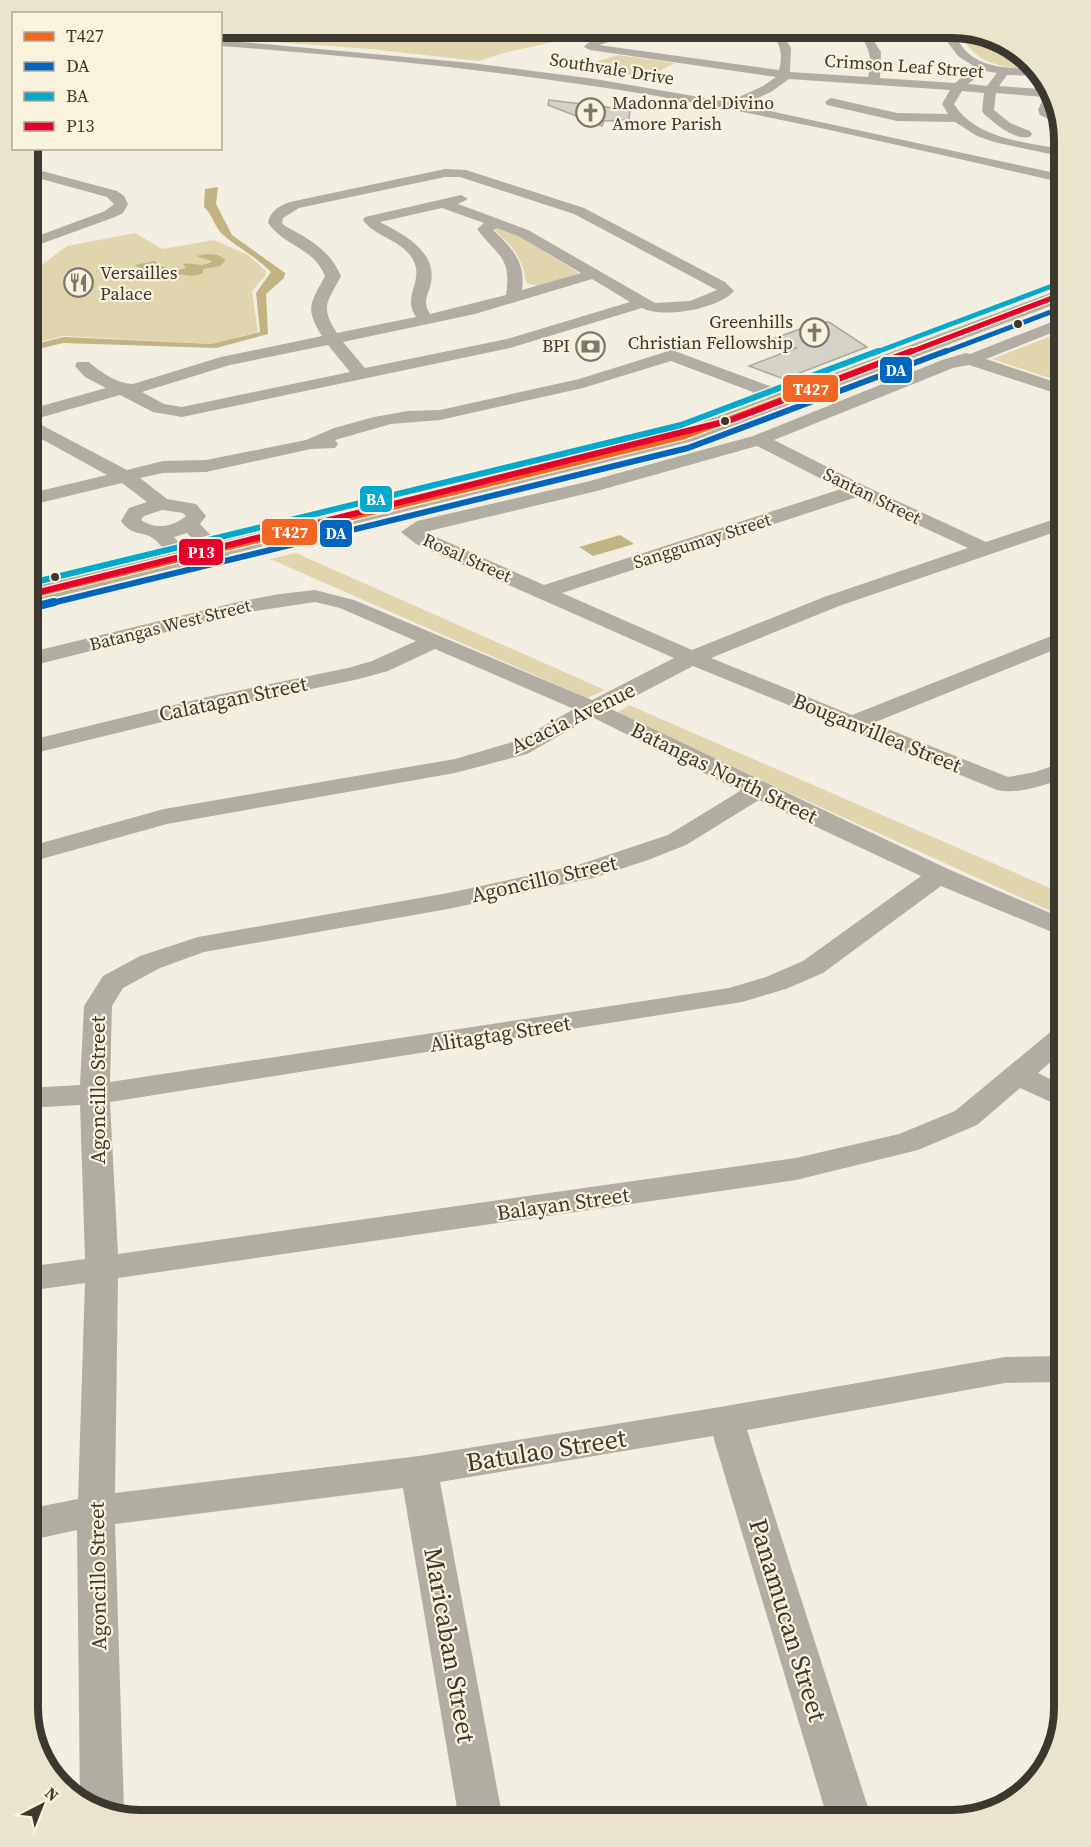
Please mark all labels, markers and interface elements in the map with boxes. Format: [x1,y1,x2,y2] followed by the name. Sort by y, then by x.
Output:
[12,12,222,150] legend
[66,23,104,48] text: T427
[548,46,676,91] street label: Southvale Drive
[824,47,985,84] street label: Crimson Leaf Street
[66,53,90,78] text: DA
[66,83,89,108] text: BA
[612,90,774,136] place label: Madonna del Divino Amore Parish
[575,97,607,129] church icon: Madonna del Divino Amore Parish
[66,113,95,138] text: P13
[100,260,178,306] place label: Versailles Palace
[63,267,95,299] restaurant icon: Versailles Palace
[628,309,793,355] place label: Greenhills Christian Fellowship
[798,316,830,348] church icon: Greenhills Christian Fellowship
[1012,318,1024,330] unlabelled marker
[575,330,607,362] bank icon: BPI
[542,333,570,358] place label: BPI
[879,356,913,384] line badge: DA
[885,359,907,381] text: DA
[782,374,839,403] line badge: T427
[793,378,829,400] text: T427
[719,415,731,427] unlabelled marker
[819,461,925,530] street label: Santan Street
[359,485,393,513] line badge: BA
[366,488,387,510] text: BA
[630,506,774,575] street label: Sanggumay Street
[261,518,318,546] line badge: T427
[319,519,353,548] line badge: DA
[272,521,308,543] text: T427
[325,522,347,544] text: DA
[419,527,516,588] street label: Rosal Street
[178,538,224,566] line badge: P13
[187,541,215,563] text: P13
[49,571,61,583] unlabelled marker
[87,592,253,657] street label: Batangas West Street
[156,669,310,728] street label: Calatagan Street
[506,675,640,760] street label: Acacia Avenue
[789,685,966,780] street label: Bouganvillea Street
[626,715,822,830] street label: Batangas North Street
[468,848,620,909] street label: Agoncillo Street
[428,1008,572,1059] street label: Alitagtag Street
[83,1016,112,1164] street label: Agoncillo Street
[495,1180,631,1227] street label: Balayan Street
[463,1420,629,1480] street label: Batulao Street
[82,1501,113,1651] street label: Agoncillo Street
[740,1514,836,1726] street label: Panamucan Street
[415,1544,485,1746] street label: Maricaban Street
[12,1775,72,1835] north arrow
[40,1782,64,1806] text: N

